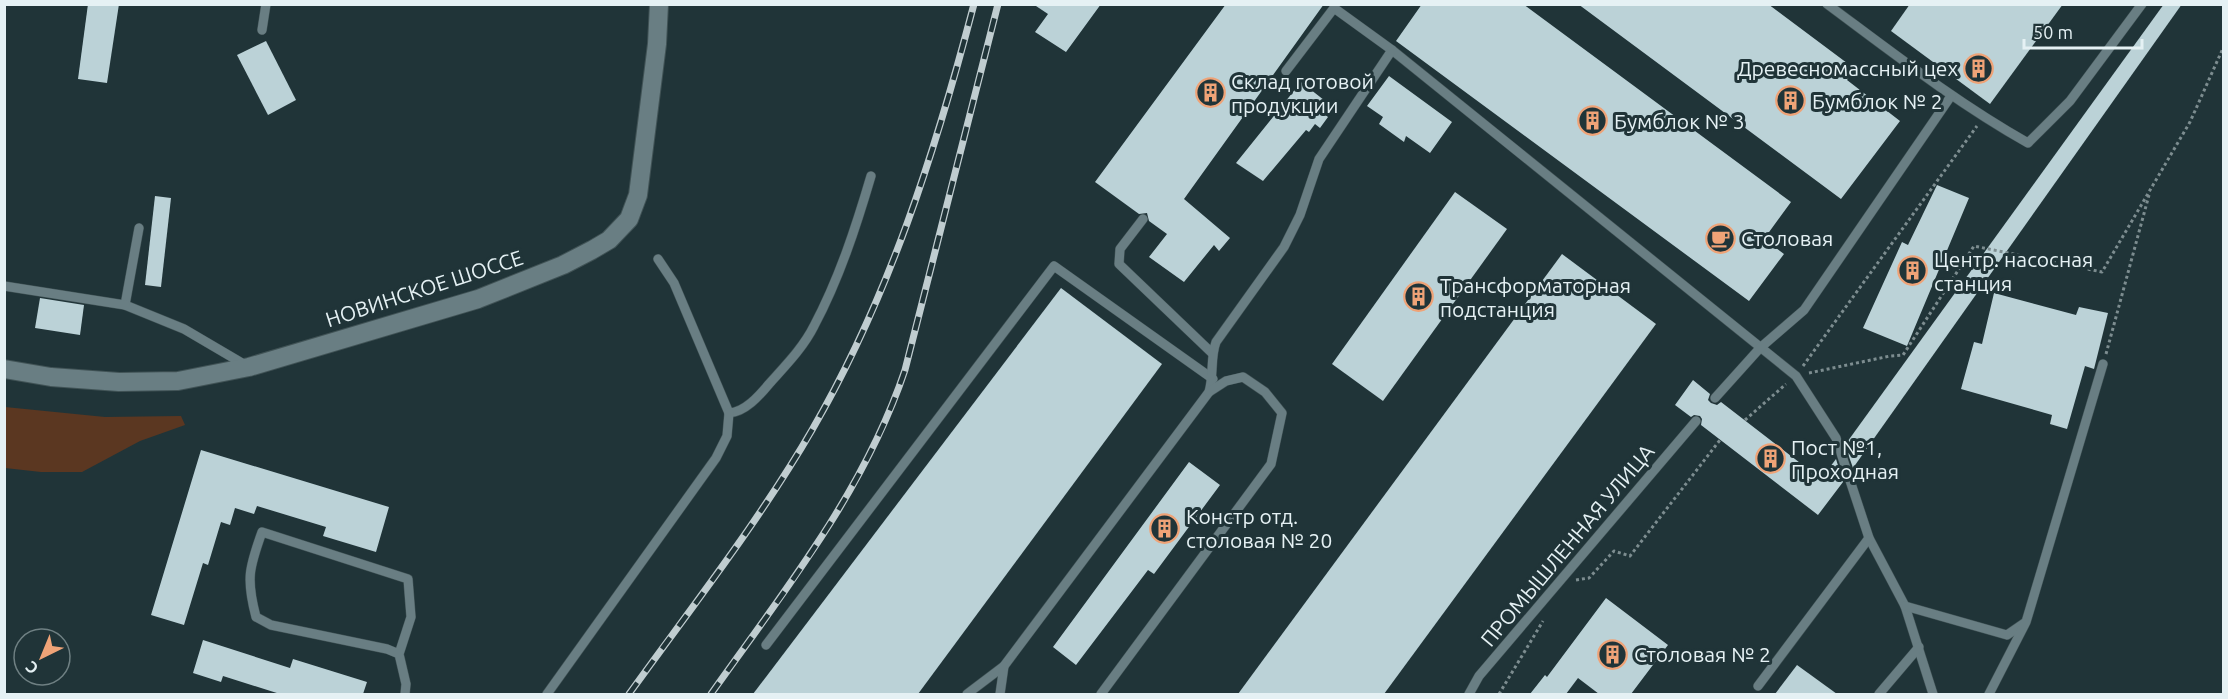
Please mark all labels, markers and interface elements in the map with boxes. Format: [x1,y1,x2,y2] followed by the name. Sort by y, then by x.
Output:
[2024,12,2142,50] scale bar
[2033,22,2073,42] text: 50 m
[1963,52,1995,84] building icon: Древесномассный цех
[1737,56,1958,80] place label: Древесномассный цех
[1231,69,1374,117] place label: Склад готовой продукции
[1194,77,1226,109] building icon: Склад готовой продукции
[1775,85,1807,117] building icon: Бумблок № 2
[1812,89,1943,113] place label: Бумблок № 2
[1577,105,1609,137] building icon: Бумблок № 3
[1614,109,1745,133] place label: Бумблок № 3
[1704,222,1736,254] cafe icon: Столовая
[1741,226,1833,250] place label: Столовая
[322,245,526,331] street label: НОВИНСКОЕ ШОССЕ
[1934,247,2093,295] place label: Центр. насосная станция
[1897,255,1929,287] building icon: Центр. насосная станция
[1440,273,1631,321] place label: Трансформаторная подстанция
[1403,281,1435,313] building icon: Трансформаторная подстанция
[1791,435,1899,483] place label: Пост №1, Проходная
[1475,439,1659,651] street label: ПРОМЫШЛЕННАЯ УЛИЦА
[1754,443,1786,475] building icon: Пост №1, Проходная
[1186,504,1332,552] place label: Констр отд. столовая № 20
[1149,512,1181,544] building icon: Констр отд. столовая № 20
[12,627,72,687] north arrow
[1597,638,1629,670] building icon: Столовая № 2
[1634,642,1771,666] place label: Столовая № 2
[22,658,42,678] text: С

